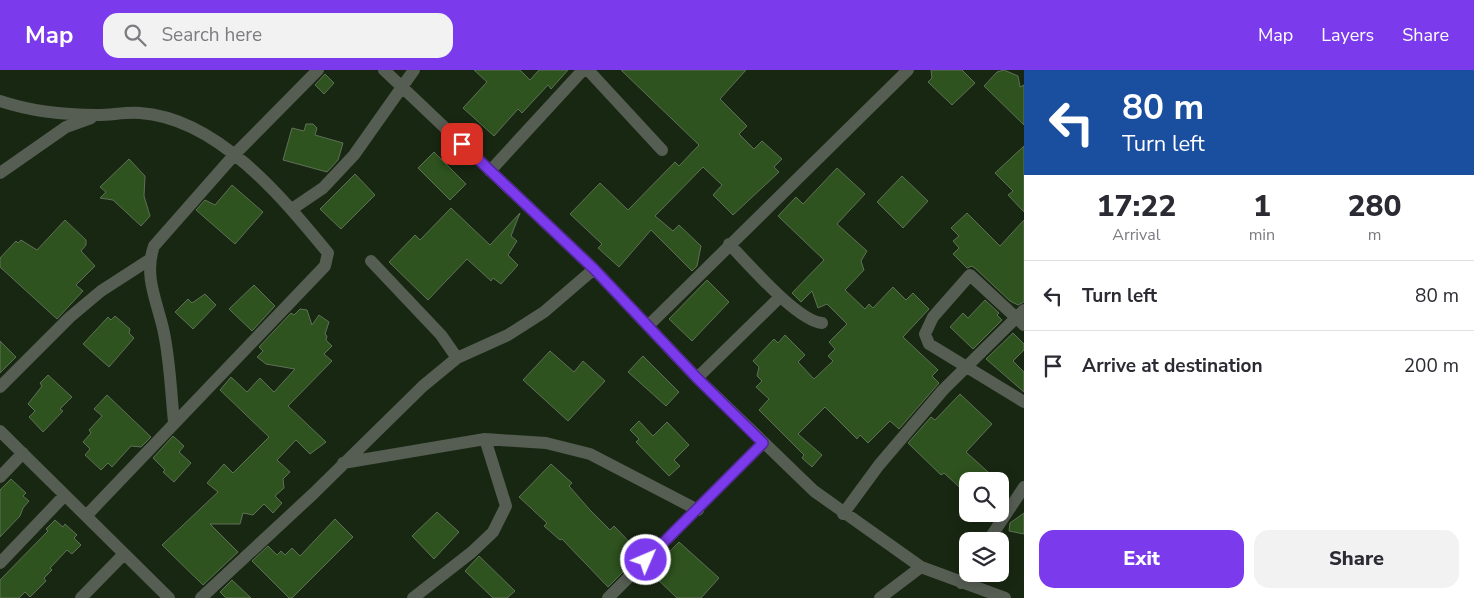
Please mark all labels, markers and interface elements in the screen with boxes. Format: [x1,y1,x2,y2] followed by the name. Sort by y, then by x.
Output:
[103,13,453,58] search box
[25,19,73,51] text: Map
[121,21,149,49] icon: search
[161,22,262,48] text: Search here
[1258,23,1293,47] text: Map
[1321,23,1374,47] text: Layers
[1402,23,1449,47] text: Share
[1122,84,1204,131] text: 80 m
[1039,90,1104,155] icon: left
[441,123,483,165] pin
[1122,129,1205,159] text: Turn left
[448,130,476,158] icon: arrive
[1096,186,1176,227] text: 17:22
[1253,186,1271,227] text: 1
[1348,186,1402,227] text: 280
[1112,224,1160,246] text: Arrival
[1249,224,1275,246] text: min
[1368,224,1381,246] text: m
[1039,282,1067,310] icon: left
[1082,283,1157,309] text: Turn left
[1415,283,1459,309] text: 80 m
[1039,352,1067,380] icon: arrive
[1082,353,1263,379] text: Arrive at destination
[1404,353,1459,379] text: 200 m
[959,472,1009,582] map controls
[959,472,1009,522] button: search
[1039,530,1244,588] button: Exit
[1254,530,1459,588] button: Share
[959,532,1009,582] button: layers
[619,533,671,585] position arrow

